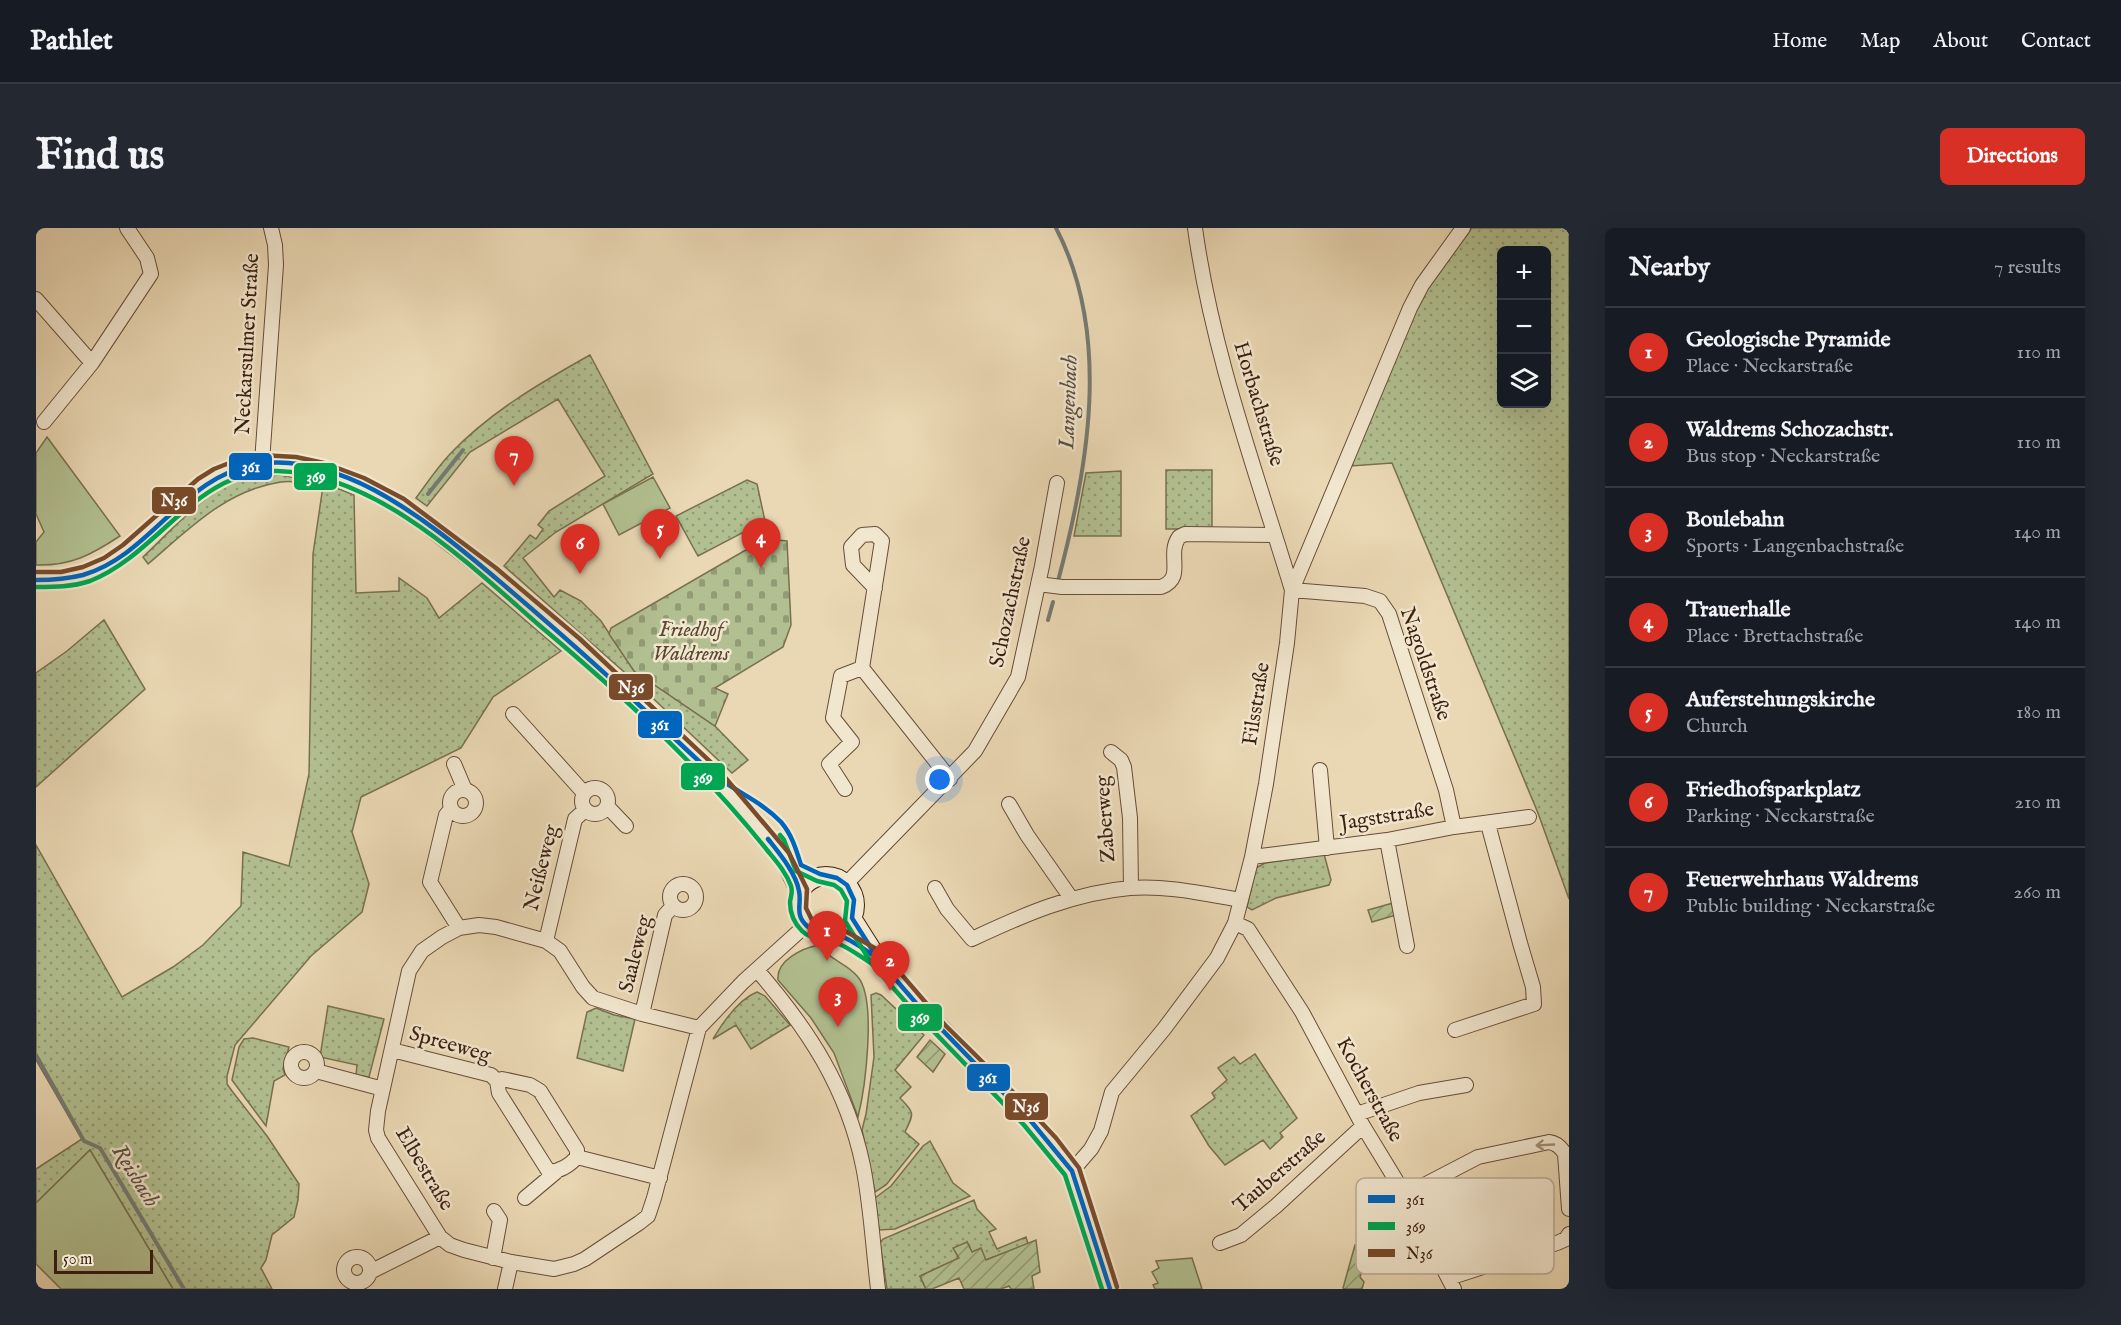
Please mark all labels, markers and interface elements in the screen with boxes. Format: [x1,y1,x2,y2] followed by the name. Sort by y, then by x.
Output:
[30,24,113,59] text: Pathlet
[1772,28,1827,55] text: Home
[1860,28,1900,55] text: Map
[1933,28,1988,55] text: About
[2021,28,2091,55] text: Contact
[1940,128,2085,185] button: Directions
[36,130,164,183] text: Find us
[1497,246,1551,408] map controls
[1497,246,1551,300] button: +
[1629,251,1710,284] text: Nearby
[230,252,266,435] street label: Neckarsulmer Straße
[1994,255,2061,280] text: 7 results
[1497,300,1551,354] button: −
[1686,326,1891,354] text: Geologische Pyramide
[1226,338,1290,470] street label: Horbachstraße
[1645,340,1652,365] text: 1
[2017,340,2061,365] text: 110 m
[1053,354,1085,451] water label: Langenbach
[1497,354,1551,408] button: layers
[1686,354,1853,379] text: Place · Neckarstraße
[1686,416,1893,444] text: Waldrems Schozachstr.
[1644,430,1653,455] text: 2
[2017,430,2061,455] text: 110 m
[494,436,534,486] pin: 7
[1686,444,1880,469] text: Bus stop · Neckarstraße
[228,452,273,481] line badge: 361
[242,458,260,478] text: 361
[293,462,338,491] line badge: 369
[306,468,326,488] text: 369
[151,486,197,515] line badge: N36
[160,492,189,512] text: N36
[1686,506,1784,534] text: Boulebahn
[640,510,680,559] pin: 5
[742,518,780,568] pin: 4
[1645,520,1652,545] text: 3
[2014,520,2061,545] text: 140 m
[560,524,600,574] pin: 6
[984,534,1038,670] street label: Schozachstraße
[1686,534,1904,559] text: Sports · Langenbachstraße
[1686,596,1791,624] text: Trauerhalle
[1393,604,1457,724] street label: Nagoldstraße
[1644,610,1653,635] text: 4
[2014,610,2061,635] text: 140 m
[653,617,730,668] park label: Friedhof Waldrems
[1686,624,1863,649] text: Place · Brettachstraße
[1237,660,1277,748] street label: Filsstraße
[608,673,654,701] line badge: N36
[617,679,646,699] text: N36
[1686,686,1875,714] text: Auferstehungskirche
[1645,700,1652,725] text: 5
[2016,700,2061,725] text: 180 m
[637,710,683,739] line badge: 361
[1686,714,1748,739] text: Church
[651,716,669,736] text: 361
[680,762,726,791] line badge: 369
[925,765,954,794] your location
[693,769,713,789] text: 369
[1089,774,1123,863] street label: Zaberweg
[1686,776,1861,804] text: Friedhofsparkplatz
[1644,790,1653,815] text: 6
[2015,790,2061,815] text: 210 m
[1336,796,1436,838] street label: Jagststraße
[1686,804,1875,829] text: Parking · Neckarstraße
[518,821,566,914] street label: Neißeweg
[1686,866,1919,894] text: Feuerwehrhaus Waldrems
[1644,880,1653,905] text: 7
[2014,880,2061,905] text: 260 m
[1686,894,1935,919] text: Public building · Neckarstraße
[613,912,659,996] street label: Saaleweg
[808,912,846,961] pin: 1
[870,942,910,991] pin: 2
[818,978,858,1027] pin: 3
[897,1003,943,1032] line badge: 369
[910,1009,930,1029] text: 369
[406,1020,495,1070] street label: Spreeweg
[1329,1033,1409,1147] street label: Kocherstraße
[966,1063,1011,1092] line badge: 361
[979,1069,997,1089] text: 361
[1004,1092,1049,1121] line badge: N36
[1012,1098,1041,1118] text: N36
[388,1122,460,1216] street label: Elbestraße
[1228,1124,1332,1220] street label: Tauberstraße
[1536,1139,1555,1150] one-way arrow
[105,1140,165,1212] water label: Reisbach
[1356,1178,1554,1274] legend
[1406,1191,1425,1211] text: 361
[1406,1218,1426,1238] text: 369
[1406,1245,1433,1265] text: N36
[54,1247,153,1274] scale bar
[63,1250,92,1270] text: 50 m

